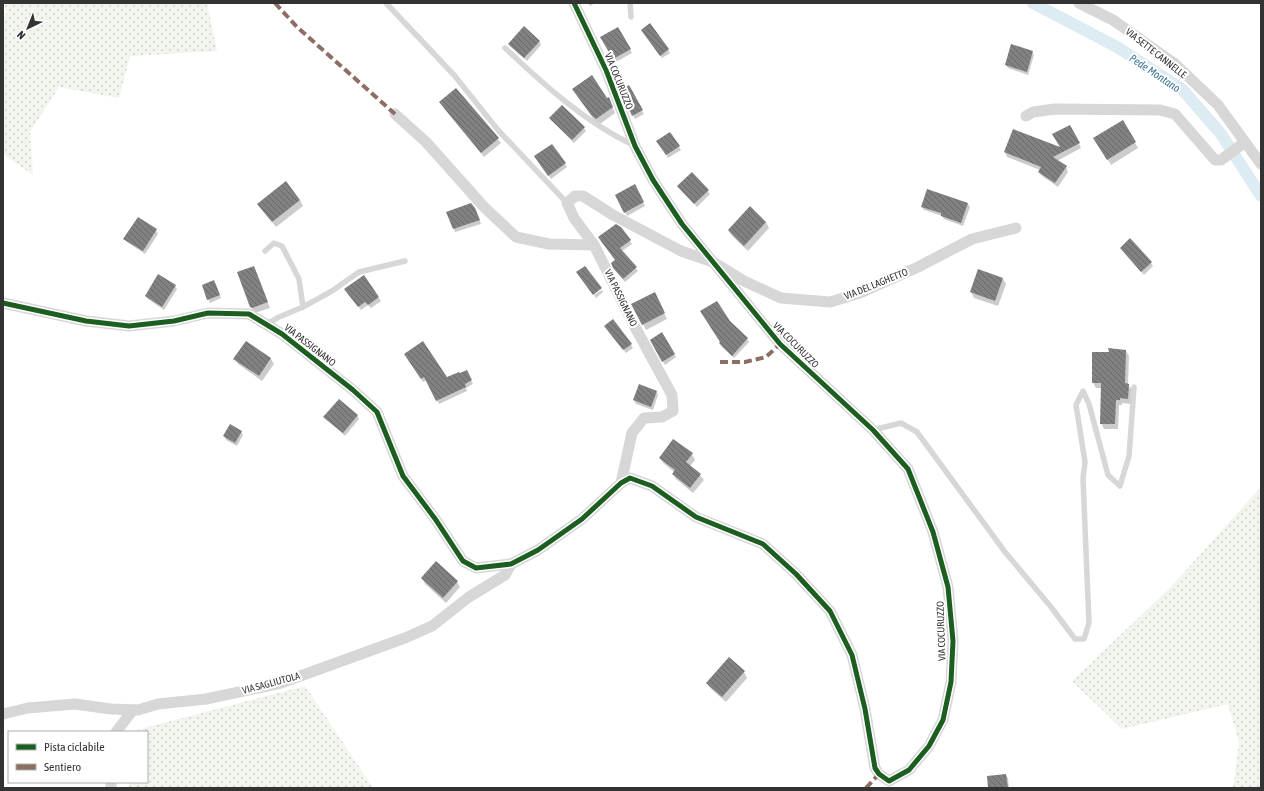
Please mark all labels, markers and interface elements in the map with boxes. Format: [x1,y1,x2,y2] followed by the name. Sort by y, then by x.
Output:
[8,8,48,48] north arrow
[1123,26,1189,81] street label: VIA SETTE CANNELLE
[15,29,28,42] text: N
[603,51,635,111] street label: VIA COCURUZZO
[1127,52,1183,94] water label: Pede Montano
[843,266,909,302] street label: VIA DEL LAGHETTO
[602,268,640,328] street label: VIA PASSIGNANO
[771,320,821,370] street label: VIA COCURUZZO
[282,322,338,368] street label: VIA PASSIGNANO
[934,601,948,661] street label: VIA COCURUZZO
[241,670,301,696] street label: VIA SAGLIUTOLA
[8,731,148,783] legend
[44,740,105,754] text: Pista ciclabile
[44,760,82,774] text: Sentiero

